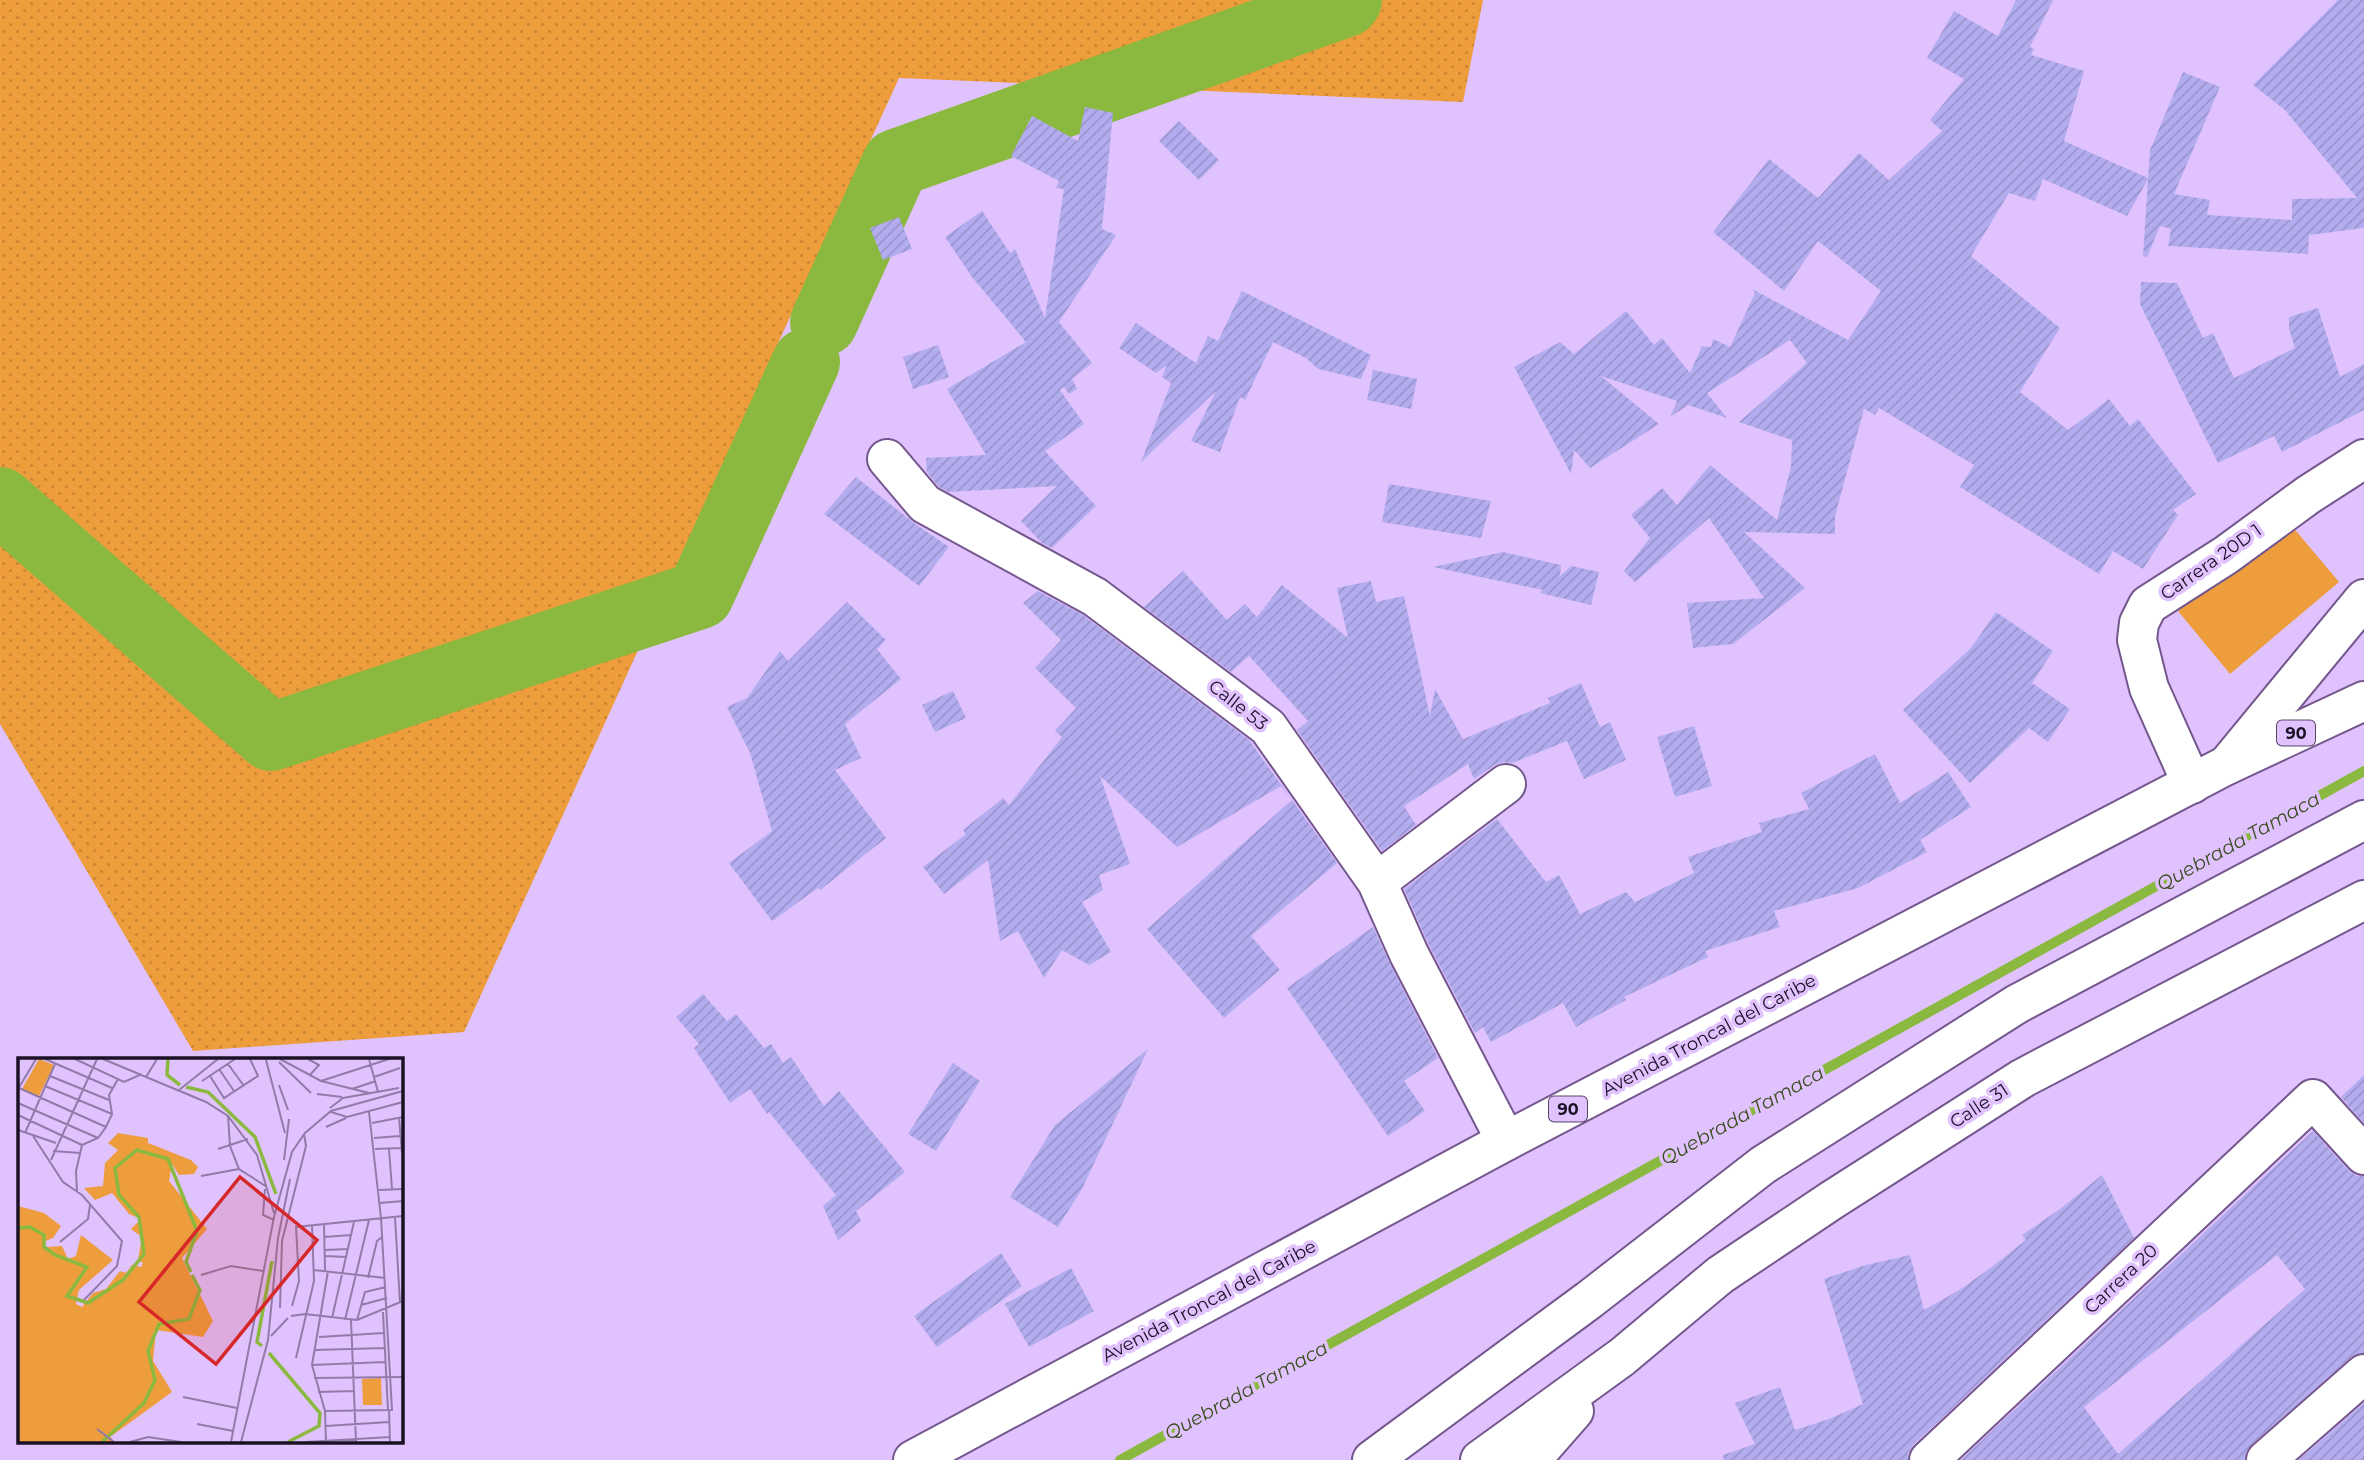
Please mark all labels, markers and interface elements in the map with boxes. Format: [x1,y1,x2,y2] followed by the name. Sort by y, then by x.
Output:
[2156,519,2266,605] street label: Carrera 20D 1
[1204,675,1272,735] street label: Calle 53
[2277,720,2315,746] road number: 90
[2153,787,2324,896] water label: Quebrada Tamaca
[1598,969,1820,1101] street label: Avenida Troncal del Caribe
[18,1058,402,1442] inset map
[1657,1061,1828,1170] water label: Quebrada Tamaca
[1946,1079,2012,1133] street label: Calle 31
[1549,1096,1587,1121] road number: 90
[1098,1235,1320,1367] street label: Avenida Troncal del Caribe
[2080,1240,2162,1318] street label: Carrera 20
[1161,1336,1332,1445] water label: Quebrada Tamaca

